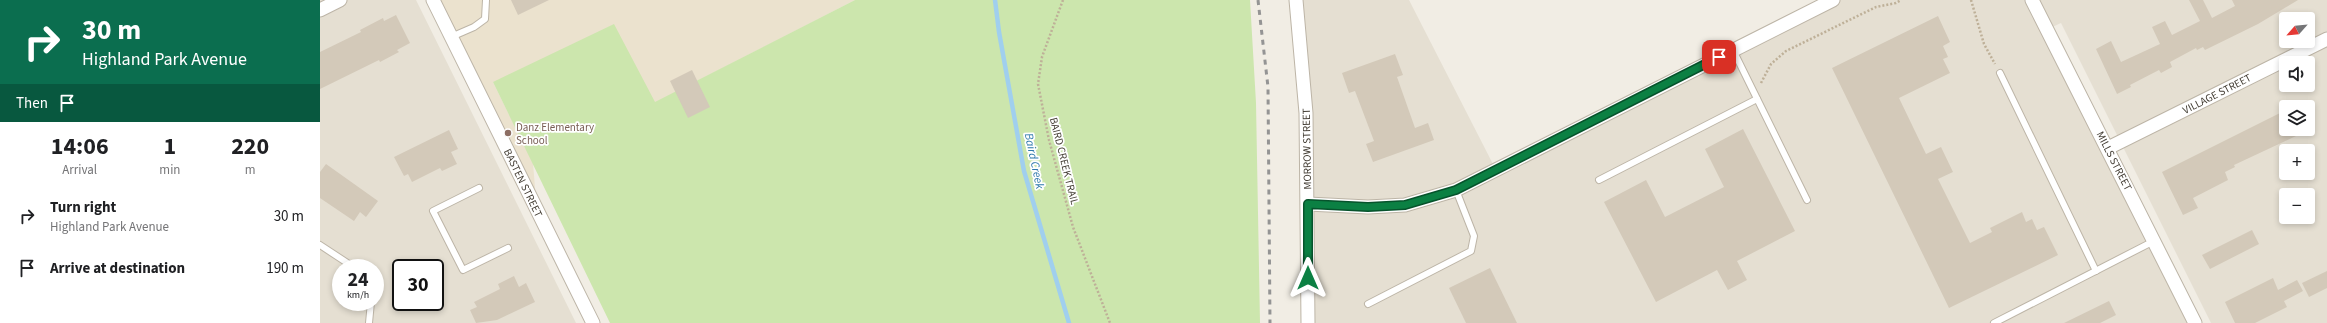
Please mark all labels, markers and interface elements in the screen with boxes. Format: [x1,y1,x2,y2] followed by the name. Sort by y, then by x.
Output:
[82,10,141,50] text: 30 m
[2279,12,2315,48] north arrow
[2279,12,2315,224] map controls
[16,16,68,68] icon: right
[1702,40,1736,74] pin
[1708,46,1730,68] icon: arrive
[82,47,247,72] text: Highland Park Avenue
[2279,56,2315,92] button: sound
[2180,70,2254,118] street label: VILLAGE STREET
[56,92,78,114] icon: arrive
[16,93,48,114] text: Then
[2279,100,2315,136] button: layers
[1299,108,1315,190] street label: MORROW STREET
[1046,116,1082,207] street label: BAIRD CREEK TRAIL
[516,120,594,148] place label: Danz Elementary School
[503,128,513,138] marker: Danz Elementary School
[51,129,109,164] text: 14:06
[164,129,176,164] text: 1
[231,129,269,164] text: 220
[2093,129,2135,193] street label: MILLS STREET
[1020,131,1048,191] water label: Baird Creek
[2279,144,2315,180] button: +
[500,146,546,220] street label: BASTEN STREET
[62,161,97,179] text: Arrival
[159,161,180,179] text: min
[245,161,256,179] text: m
[2279,188,2315,224] button: −
[50,197,116,218] text: Turn right
[16,205,38,227] icon: right
[274,206,304,227] text: 30 m
[50,218,169,236] text: Highland Park Avenue
[16,257,38,279] icon: arrive
[1287,257,1329,299] position arrow
[50,258,185,279] text: Arrive at destination
[266,258,304,279] text: 190 m
[392,259,444,311] speed limit sign: 30
[347,266,369,294] text: 24
[347,288,369,302] text: km/h

